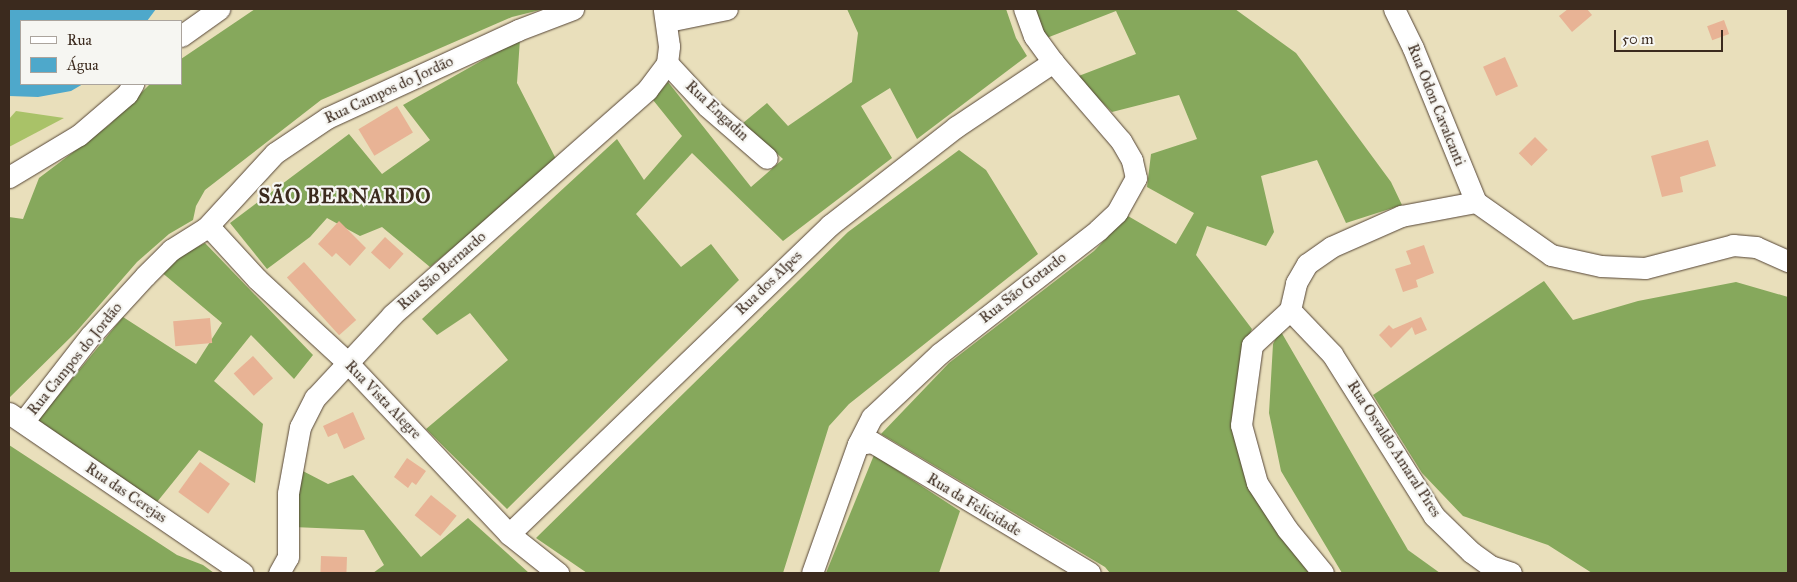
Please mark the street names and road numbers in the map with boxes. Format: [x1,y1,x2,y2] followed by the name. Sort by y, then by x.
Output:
[1403,41,1469,169] street label: Rua Odon Cavalcanti
[322,52,456,128] street label: Rua Campos do Jordão
[682,77,752,145] street label: Rua Engadin
[394,228,490,314] street label: Rua São Bernardo
[732,247,806,319] street label: Rua dos Alpes
[976,249,1070,327] street label: Rua São Gotardo
[24,299,126,419] street label: Rua Campos do Jordão
[341,357,425,443] street label: Rua Vista Alegre
[1343,377,1445,521] street label: Rua Osvaldo Amaral Pires
[82,459,170,527] street label: Rua das Cerejas
[924,470,1024,540] street label: Rua da Felicidade

